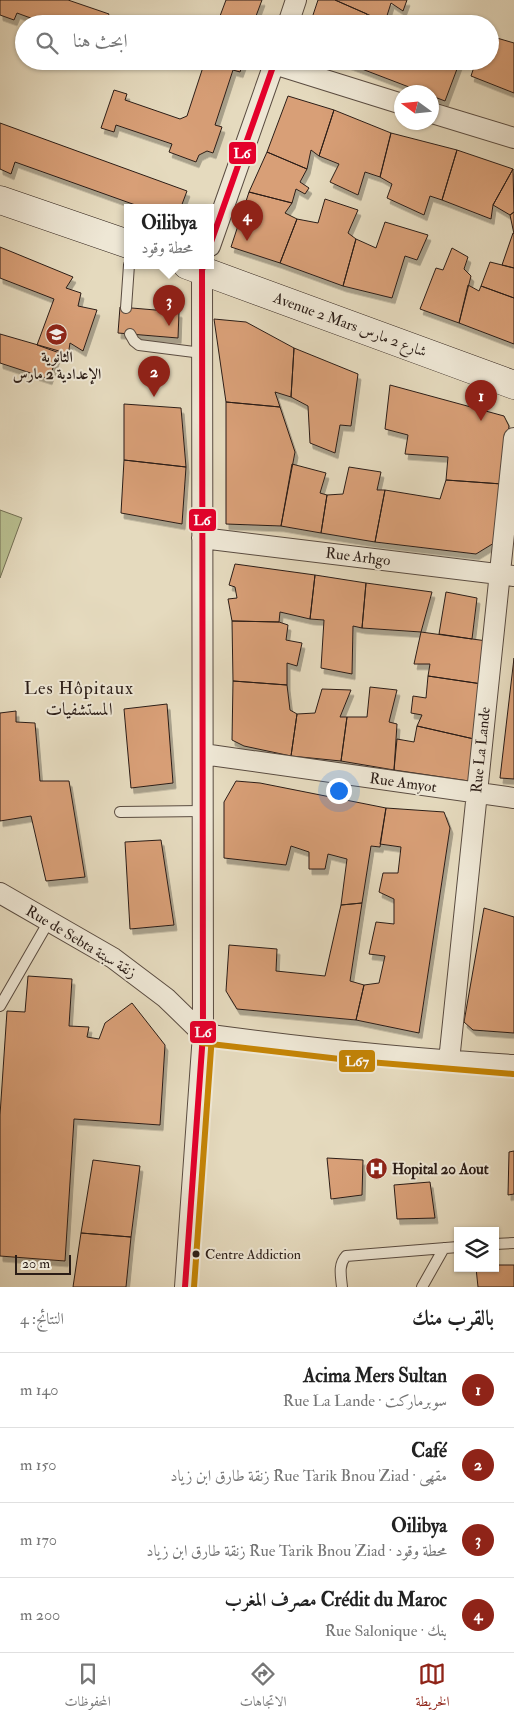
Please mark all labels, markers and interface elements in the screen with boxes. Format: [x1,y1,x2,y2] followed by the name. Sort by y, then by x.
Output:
[15,15,499,70] search box
[33,29,61,57] icon: search
[73,29,128,53] text: ابحث هنا
[394,85,439,130] north arrow
[228,141,257,165] line badge: L6
[233,145,252,162] text: L6
[231,200,263,241] pin: 4
[124,204,214,269] popup
[141,211,197,235] text: Oilibya
[141,238,193,258] text: محطة وقود
[153,285,185,326] pin: 3
[269,288,429,364] street label: Avenue 2 Mars شارع 2 مارس
[45,322,69,346] school or university icon: الثانوية الإعدادية 2 مارس
[13,348,101,385] place label: الثانوية الإعدادية 2 مارس
[138,356,170,397] pin: 2
[465,380,497,421] pin: 1
[188,508,217,532] line badge: L6
[193,512,212,529] text: L6
[324,544,392,570] street label: Rue Arhgo
[24,677,134,721] district label: Les Hôpitaux المستشفيات
[467,706,495,794] street label: Rue La Lande
[368,769,438,797] street label: Rue Amyot
[326,778,352,804] your location
[22,902,140,983] street label: Rue de Sebta زنقة سبتة
[189,1020,217,1044] line badge: L6
[194,1024,213,1041] text: L6
[338,1049,376,1073] line badge: L67
[345,1053,369,1070] text: L67
[364,1157,388,1181] hospital icon: Hopital 20 Aout
[392,1160,489,1180] place label: Hopital 20 Aout
[454,1227,499,1272] map controls
[454,1227,499,1272] button: layers
[205,1246,301,1263] place label: Centre Addiction
[191,1249,201,1259] marker: Centre Addiction
[15,1252,71,1275] scale bar
[22,1255,50,1272] text: 20 m
[412,1305,494,1332] text: بالقرب منك
[20,1309,64,1329] text: النتائج: 4
[303,1364,447,1388] text: Acima Mers Sultan
[20,1380,58,1400] text: 140 m
[475,1380,481,1400] text: 1
[283,1391,447,1411] text: سوبرماركت · Rue La Lande
[411,1439,447,1463] text: Café
[20,1455,57,1475] text: 150 m
[474,1455,482,1475] text: 2
[170,1466,447,1486] text: مقهى · Rue Tarik Bnou Ziad زنقة طارق ابن زياد
[391,1514,447,1538] text: Oilibya
[20,1530,57,1550] text: 170 m
[475,1530,481,1550] text: 3
[146,1541,447,1561] text: محطة وقود · Rue Tarik Bnou Ziad زنقة طارق ابن زياد
[225,1588,447,1612] text: Crédit du Maroc مصرف المغرب
[20,1605,60,1625] text: 200 m
[474,1605,482,1625] text: 4
[325,1621,447,1641] text: بنك · Rue Salonique
[65,1660,111,1715] tab: المحفوظات
[240,1660,286,1715] tab: الاتجاهات
[415,1660,450,1715] tab: الخريطة

